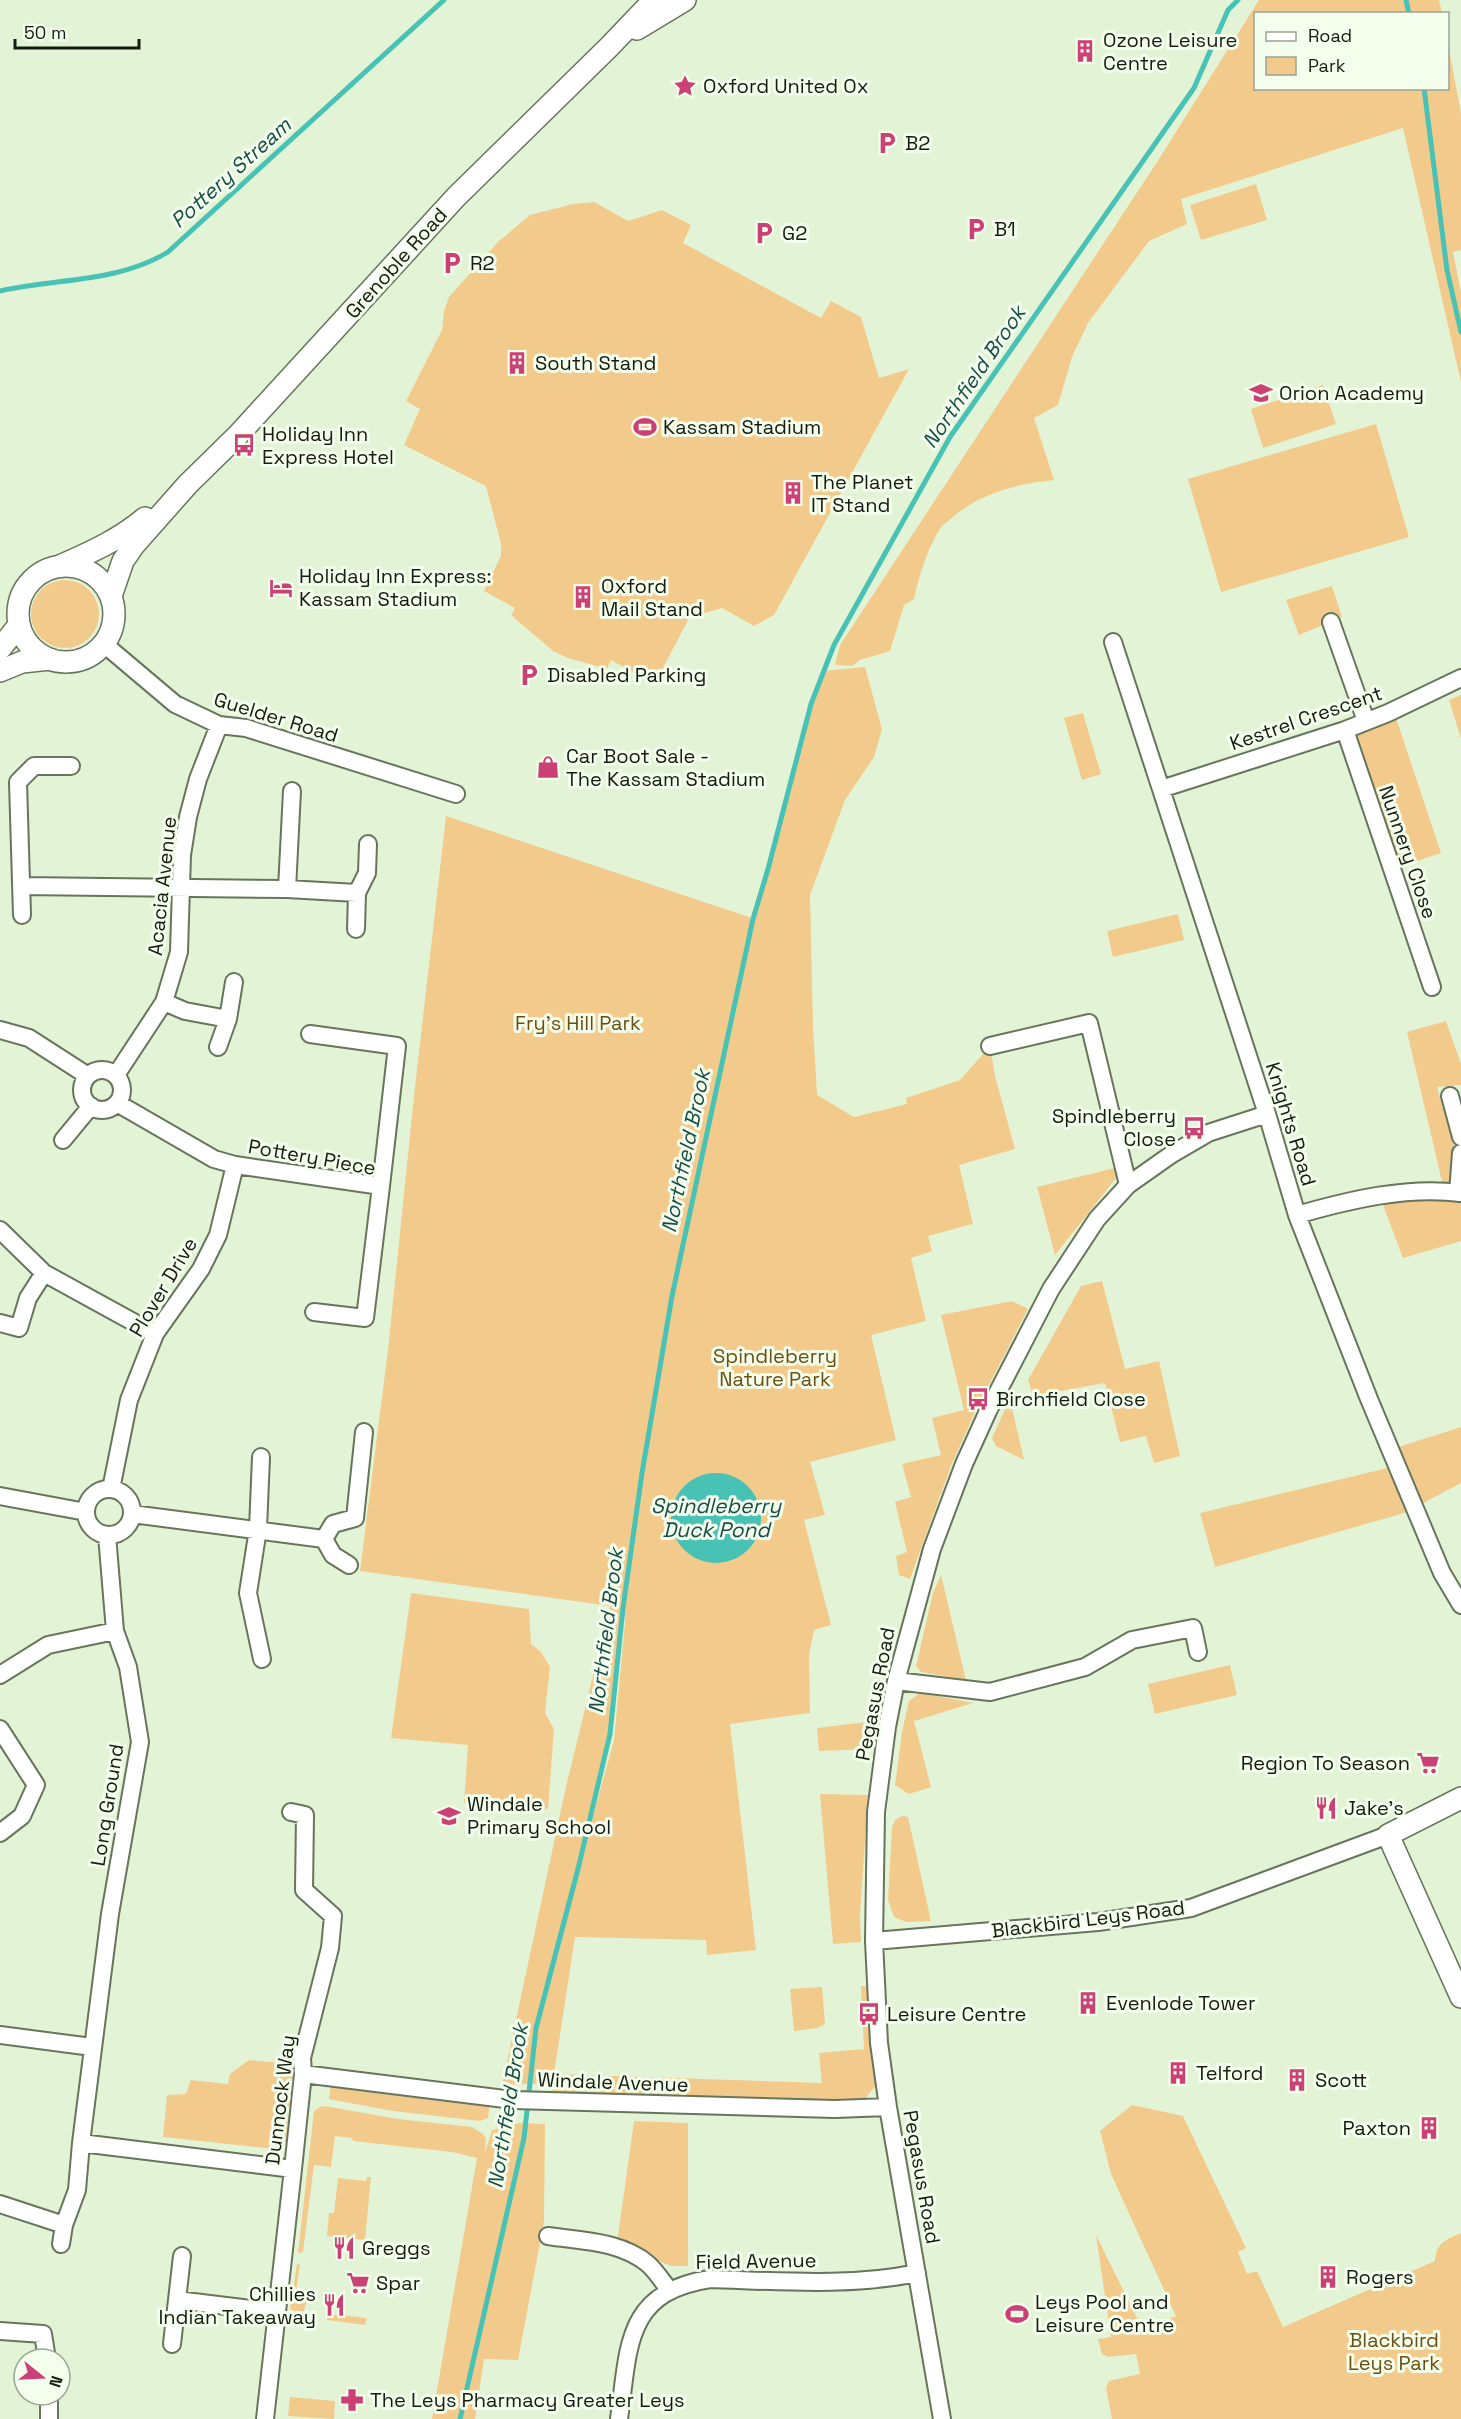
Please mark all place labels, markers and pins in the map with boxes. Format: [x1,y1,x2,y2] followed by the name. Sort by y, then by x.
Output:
[1103,27,1237,76] place label: Ozone Leisure Centre
[1072,38,1098,64] building icon: Ozone Leisure Centre
[672,73,698,99] place icon: Oxford United Ox
[703,73,869,99] place label: Oxford United Ox
[874,130,900,156] parking icon: B2
[905,130,930,156] place label: B2
[963,216,989,242] parking icon: B1
[994,216,1016,242] place label: B1
[751,220,777,246] parking icon: G2
[782,220,807,246] place label: G2
[439,250,465,276] parking icon: R2
[470,250,495,276] place label: R2
[504,350,530,376] building icon: South Stand
[535,350,657,376] place label: South Stand
[1248,380,1274,406] school or university icon: Orion Academy
[1279,380,1424,406] place label: Orion Academy
[632,414,658,440] sports icon: Kassam Stadium
[663,414,821,440] place label: Kassam Stadium
[262,421,394,470] place label: Holiday Inn Express Hotel
[231,432,257,458] bus stop icon: Holiday Inn Express Hotel
[811,469,913,518] place label: The Planet IT Stand
[780,480,806,506] building icon: The Planet IT Stand
[299,563,492,612] place label: Holiday Inn Express: Kassam Stadium
[601,573,703,622] place label: Oxford Mail Stand
[268,575,294,601] hotel icon: Holiday Inn Express: Kassam Stadium
[570,584,596,610] building icon: Oxford Mail Stand
[516,662,542,688] parking icon: Disabled Parking
[547,662,706,688] place label: Disabled Parking
[566,743,765,792] place label: Car Boot Sale - The Kassam Stadium
[535,754,561,780] shop icon: Car Boot Sale - The Kassam Stadium
[1052,1103,1176,1152] place label: Spindleberry Close
[1181,1115,1207,1141] bus stop icon: Spindleberry Close
[965,1386,991,1412] bus stop icon: Birchfield Close
[996,1386,1146,1412] place label: Birchfield Close
[1241,1750,1410,1776] place label: Region To Season
[1415,1750,1441,1776] supermarket icon: Region To Season
[467,1791,611,1840] place label: Windale Primary School
[1313,1795,1339,1821] restaurant icon: Jake's
[1344,1795,1404,1821] place label: Jake's
[436,1803,462,1829] school or university icon: Windale Primary School
[1075,1990,1101,2016] building icon: Evenlode Tower
[1106,1990,1255,2016] place label: Evenlode Tower
[856,2001,882,2027] bus stop icon: Leisure Centre
[887,2001,1026,2027] place label: Leisure Centre
[1165,2060,1191,2086] building icon: Telford
[1196,2060,1263,2086] place label: Telford
[1284,2067,1310,2093] building icon: Scott
[1315,2067,1367,2093] place label: Scott
[1342,2115,1411,2141] place label: Paxton
[1416,2115,1442,2141] building icon: Paxton
[331,2235,357,2261] restaurant icon: Greggs
[362,2235,430,2261] place label: Greggs
[1315,2264,1341,2290] building icon: Rogers
[1346,2264,1414,2290] place label: Rogers
[345,2270,371,2296] supermarket icon: Spar
[376,2270,420,2296] place label: Spar
[158,2281,316,2330] place label: Chillies Indian Takeaway
[1035,2289,1174,2338] place label: Leys Pool and Leisure Centre
[321,2292,347,2318] restaurant icon: Chillies Indian Takeaway
[1004,2301,1030,2327] sports icon: Leys Pool and Leisure Centre
[339,2387,365,2413] pharmacy icon: The Leys Pharmacy Greater Leys
[370,2387,685,2413] place label: The Leys Pharmacy Greater Leys

